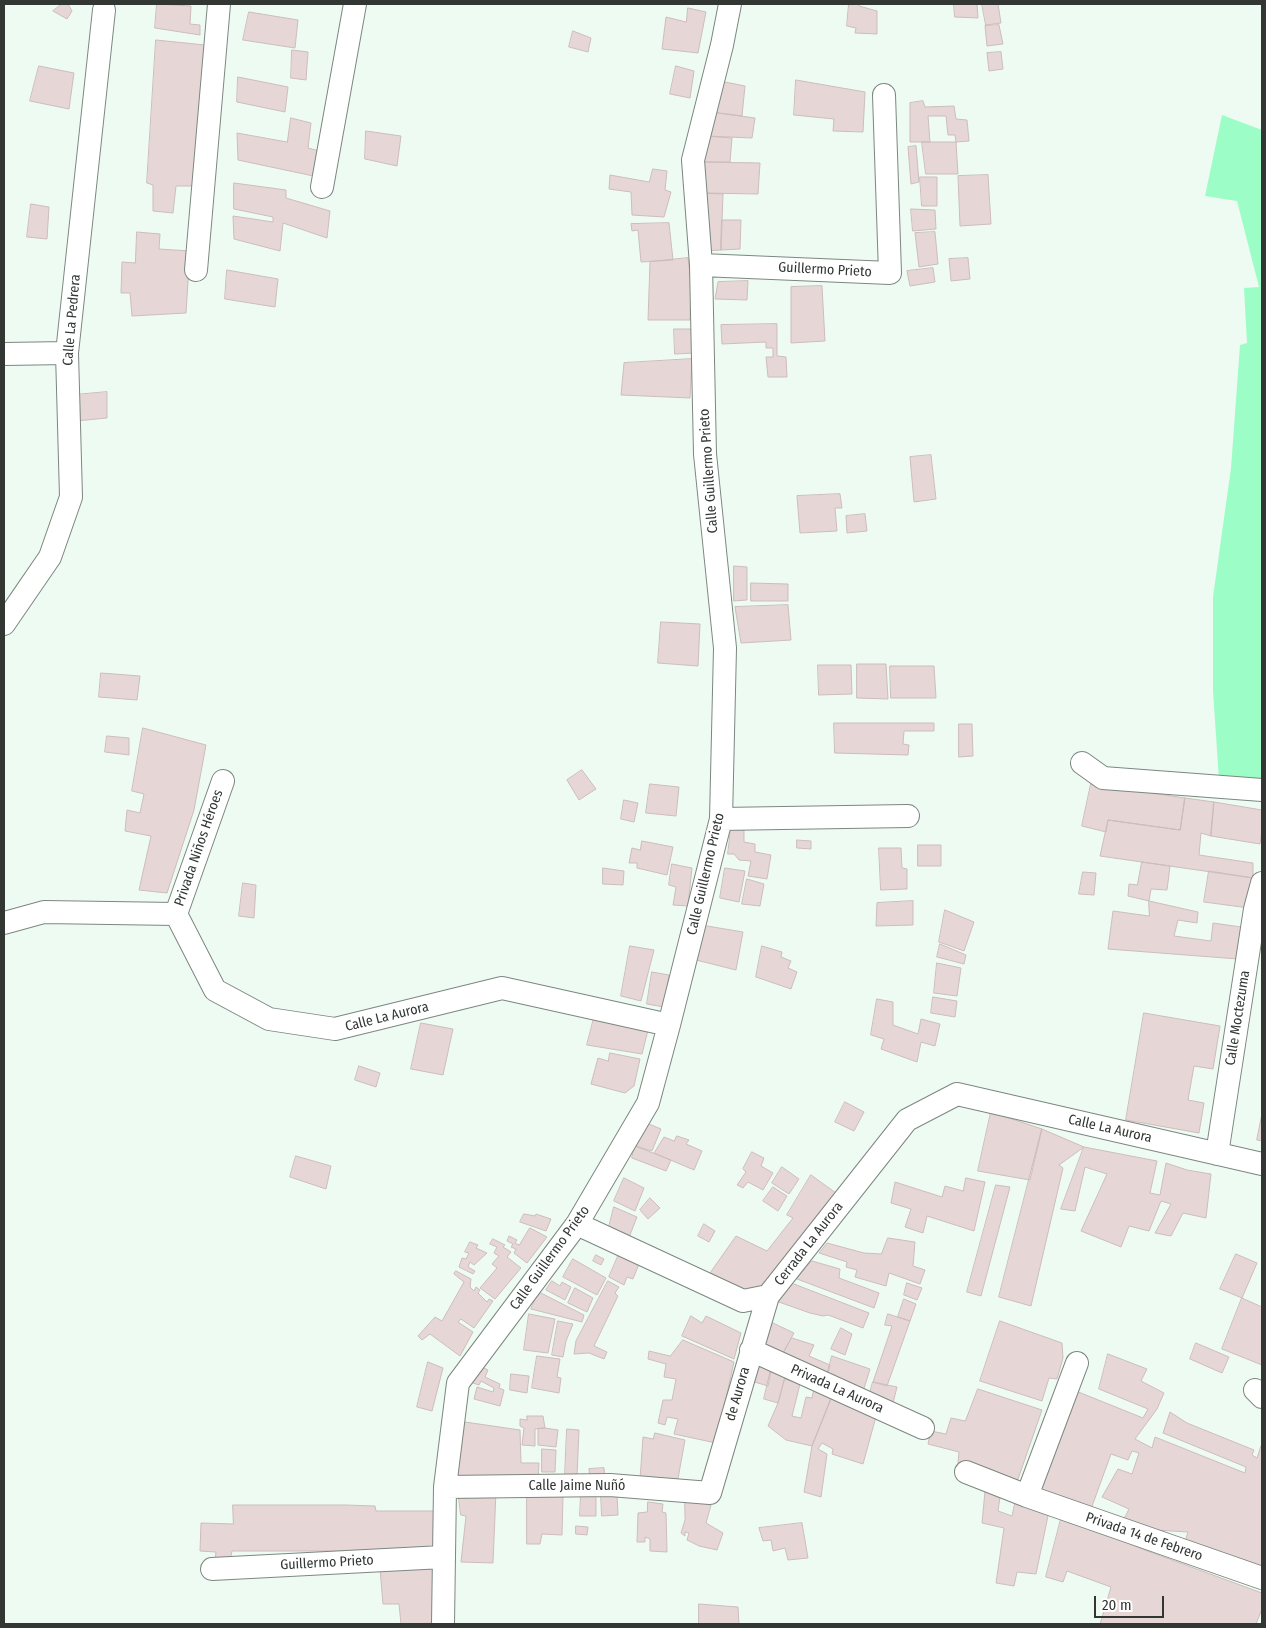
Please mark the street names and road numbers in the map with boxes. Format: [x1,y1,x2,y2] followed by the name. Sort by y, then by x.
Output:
[778,259,872,281] street label: Guillermo Prieto
[60,274,84,366] street label: Calle La Pedrera
[696,408,722,534] street label: Calle Guillermo Prieto
[171,787,227,909] street label: Privada Niños Héroes
[684,811,728,937] street label: Calle Guillermo Prieto
[1222,969,1254,1067] street label: Calle Moctezuma
[344,999,430,1035] street label: Calle La Aurora
[1067,1111,1153,1147] street label: Calle La Aurora
[771,1199,847,1289] street label: Cerrada La Aurora
[507,1203,593,1313] street label: Calle Guillermo Prieto
[788,1361,886,1417] street label: Privada La Aurora
[722,1365,754,1423] street label: de Aurora
[529,1478,625,1494] street label: Calle Jaime Nuñó
[1083,1509,1205,1565] street label: Privada 14 de Febrero
[280,1552,374,1574] street label: Guillermo Prieto

